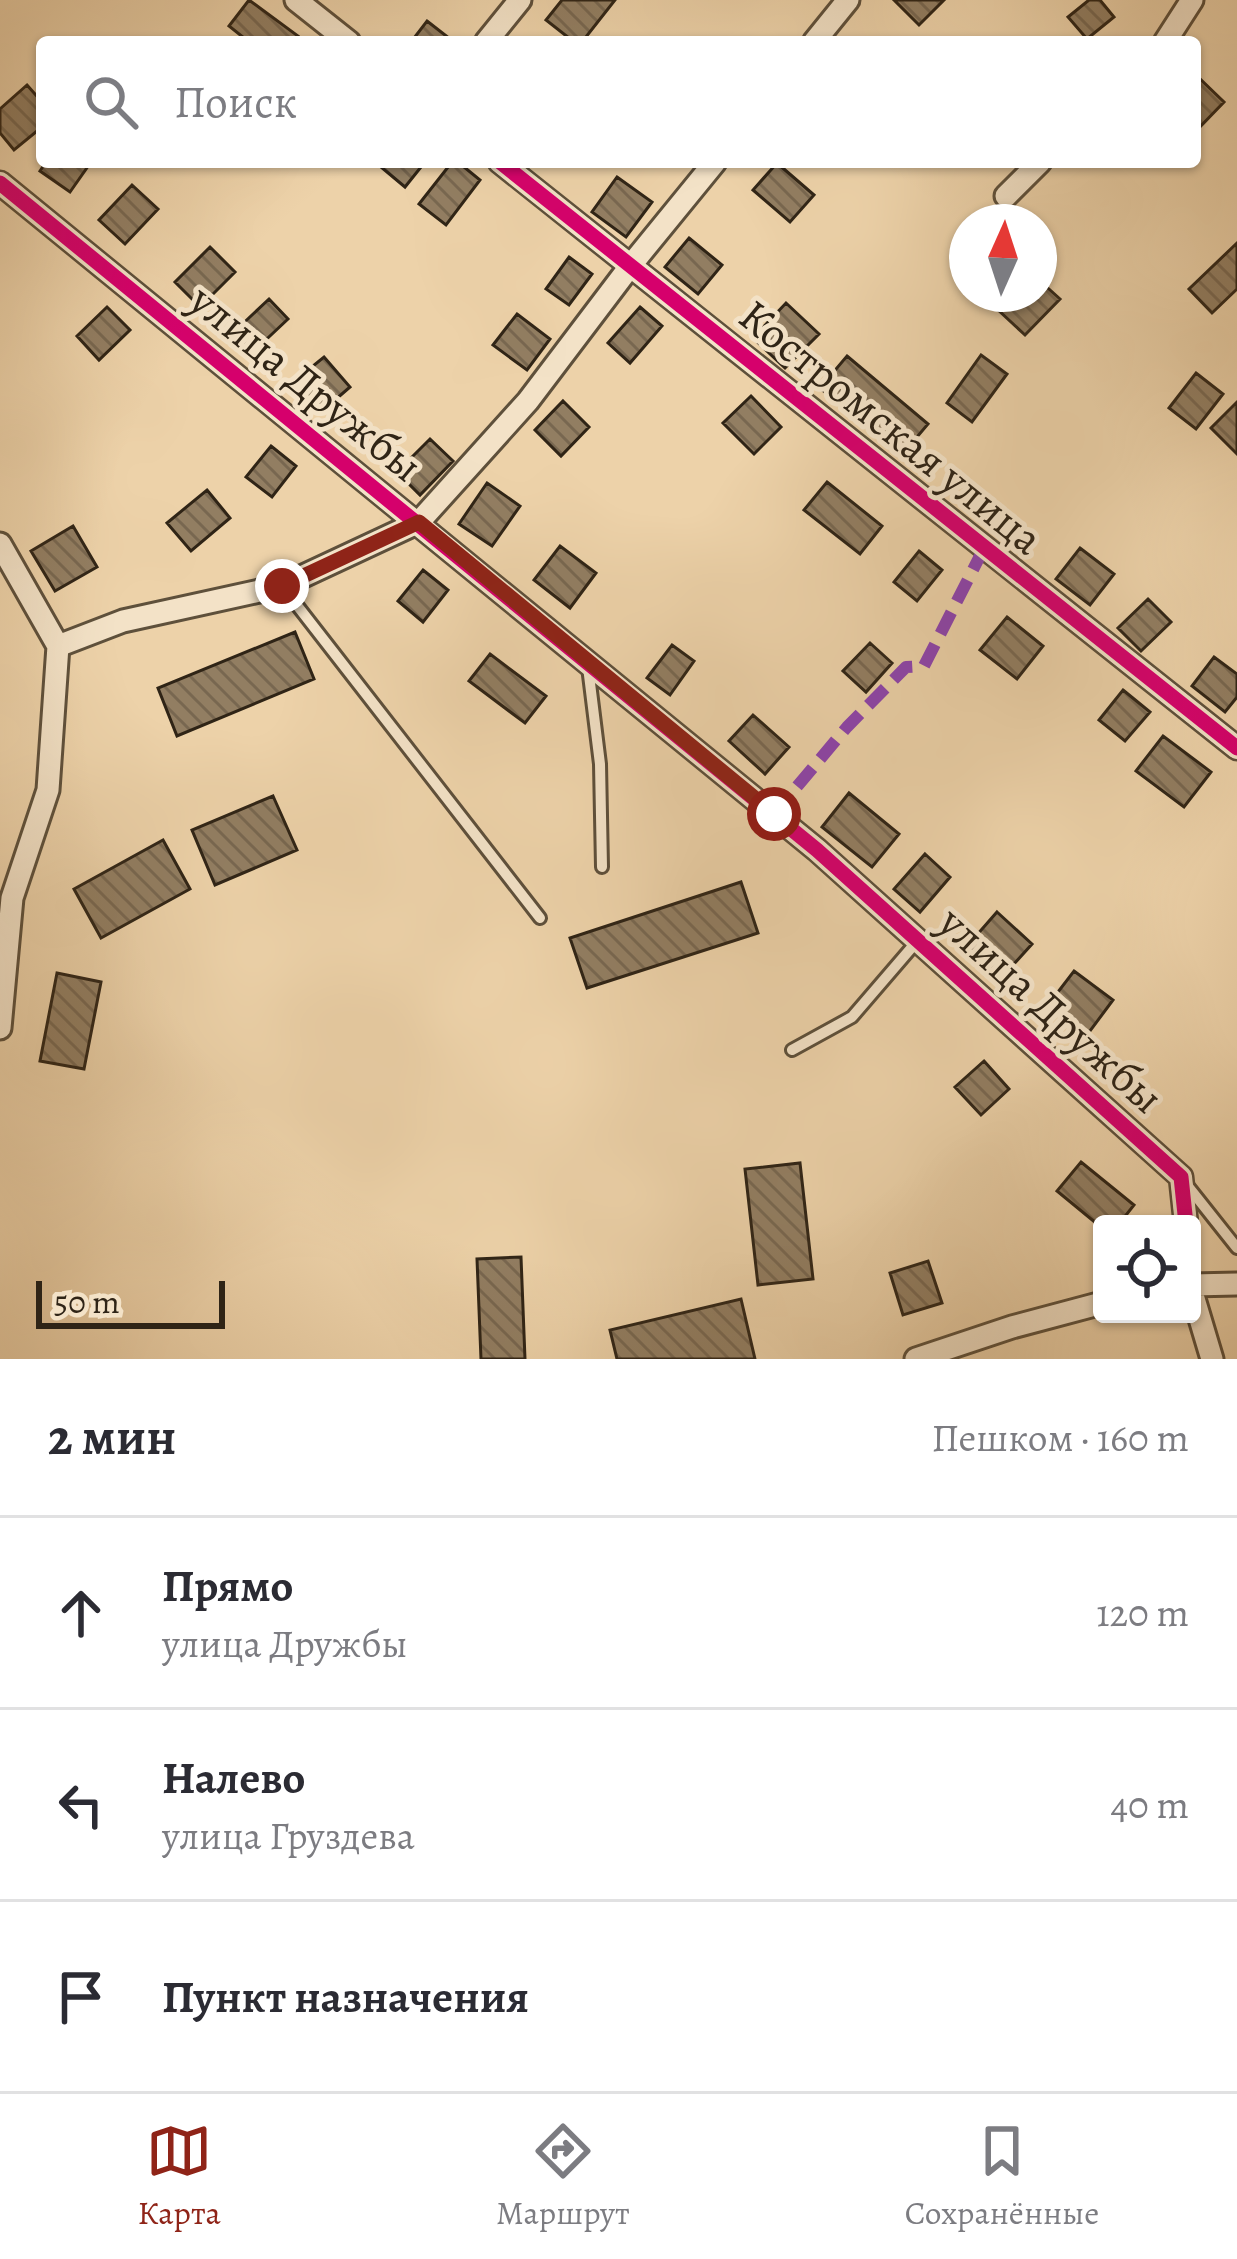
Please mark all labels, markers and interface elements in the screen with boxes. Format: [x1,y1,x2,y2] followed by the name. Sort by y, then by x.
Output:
[36,36,1201,168] search box
[78,69,144,135] icon: search
[174,71,297,133] text: Поиск
[949,204,1057,312] north arrow
[176,269,436,496] street label: улица Дружбы
[726,285,1056,569] street label: Костромская улица
[255,559,309,613] route end
[747,787,801,841] route start
[924,891,1177,1128] street label: улица Дружбы
[1093,1215,1201,1323] map controls
[1093,1215,1201,1323] button: locate
[36,1275,225,1328] scale bar
[54,1279,120,1324] text: 50 m
[48,1402,176,1472] text: 2 мин
[932,1411,1189,1464] text: Пешком · 160 m
[162,1555,293,1617] text: Прямо
[48,1580,114,1646] icon: ahead
[1096,1586,1189,1639] text: 120 m
[162,1617,408,1670] text: улица Дружбы
[162,1747,305,1809] text: Налево
[48,1772,114,1838] icon: left
[1110,1778,1189,1831] text: 40 m
[162,1809,415,1862] text: улица Груздева
[48,1964,114,2030] icon: arrive
[162,1966,529,2028] text: Пункт назначения
[138,2118,221,2235] tab: Карта
[496,2118,630,2235] tab: Маршрут
[905,2118,1099,2235] tab: Сохранённые

